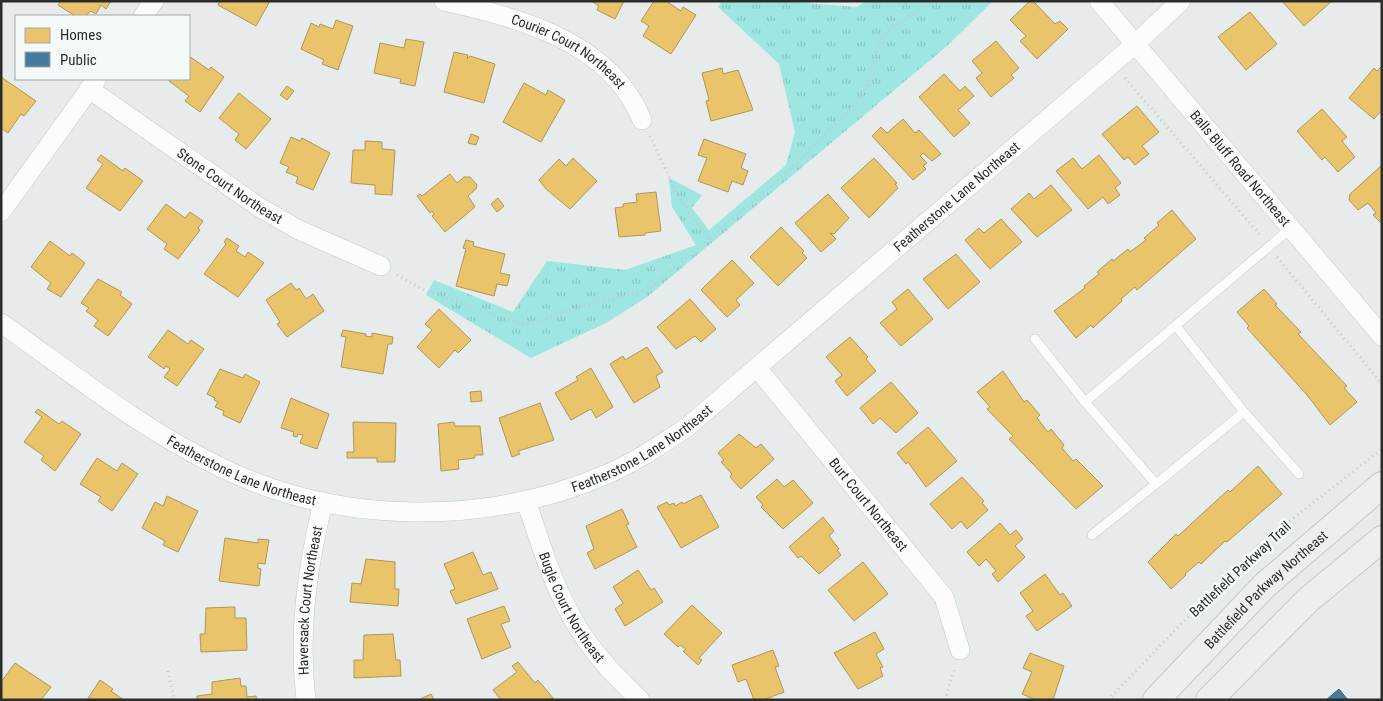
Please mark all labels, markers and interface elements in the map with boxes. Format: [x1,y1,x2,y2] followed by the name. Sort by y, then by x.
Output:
[509,11,629,92] street label: Courier Court Northeast
[15,15,190,80] legend
[60,26,102,44] text: Homes
[60,51,97,69] text: Public
[1187,107,1294,229] street label: Balls Bluff Road Northeast
[890,138,1023,255] street label: Featherstone Lane Northeast
[174,145,285,227] street label: Stone Court Northeast
[569,402,715,495] street label: Featherstone Lane Northeast
[164,432,318,508] street label: Featherstone Lane Northeast
[826,455,911,554] street label: Burt Court Northeast
[1186,518,1294,620] street label: Battlefield Parkway Trail
[295,525,325,675] street label: Haversack Court Northeast
[1201,527,1331,652] street label: Battlefield Parkway Northeast
[536,550,608,665] street label: Bugle Court Northeast

